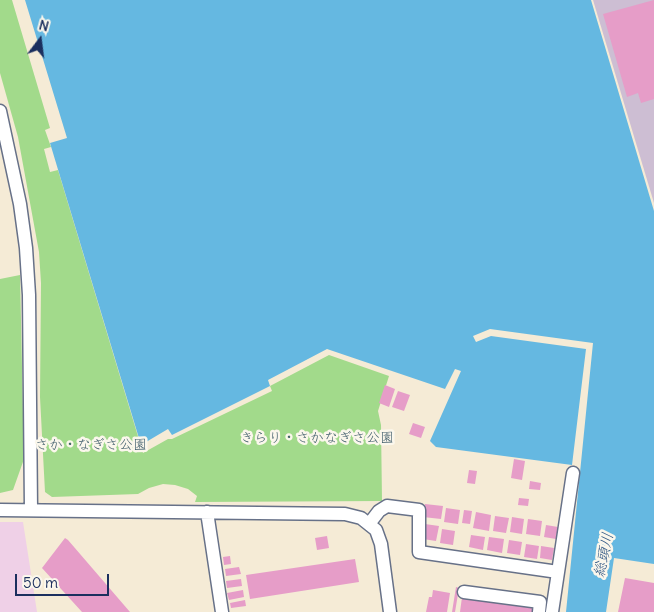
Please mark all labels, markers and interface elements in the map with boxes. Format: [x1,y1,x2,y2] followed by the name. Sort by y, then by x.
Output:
[15,15,65,65] north arrow
[37,16,51,35] text: N
[240,430,394,446] park label: きらり・さかなぎさ公園
[35,437,147,453] park label: さか・なぎさ公園
[591,531,617,579] water label: 総頭川
[18,564,111,596] scale bar
[23,573,58,592] text: 50 m

